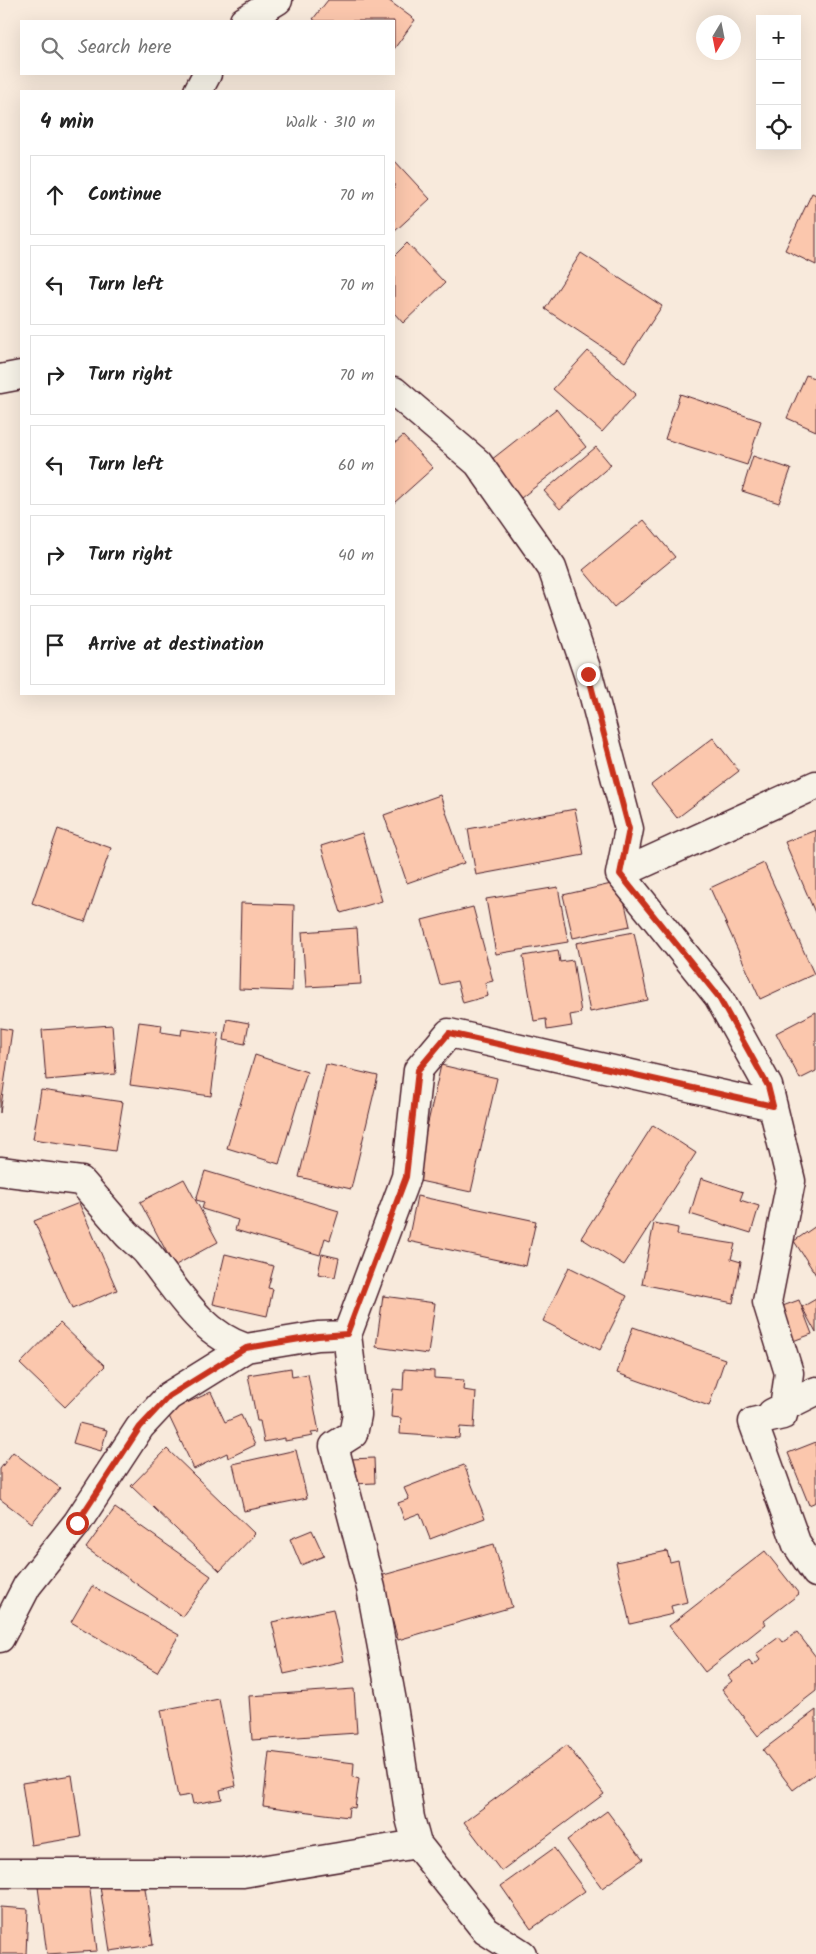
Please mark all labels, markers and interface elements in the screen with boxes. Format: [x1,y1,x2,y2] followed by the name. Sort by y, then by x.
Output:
[696,15,741,60] north arrow
[756,15,801,150] map controls
[756,15,801,60] button: +
[20,20,395,75] search box
[78,33,172,63] text: Search here
[38,34,66,62] icon: search
[756,60,801,105] button: −
[756,105,801,150] button: locate
[40,106,94,139] text: 4 min
[286,110,375,135] text: Walk · 310 m
[88,180,161,210] text: Continue
[41,181,69,209] icon: ahead
[339,183,374,208] text: 70 m
[88,270,163,300] text: Turn left
[41,271,69,299] icon: left
[339,273,374,298] text: 70 m
[88,360,173,390] text: Turn right
[41,361,69,389] icon: right
[339,363,374,388] text: 70 m
[88,450,163,480] text: Turn left
[41,451,69,479] icon: left
[338,453,374,478] text: 60 m
[88,540,173,570] text: Turn right
[41,541,69,569] icon: right
[338,543,374,568] text: 40 m
[88,630,264,660] text: Arrive at destination
[41,631,69,659] icon: arrive
[577,663,600,686] route end
[66,1512,89,1535] route start

